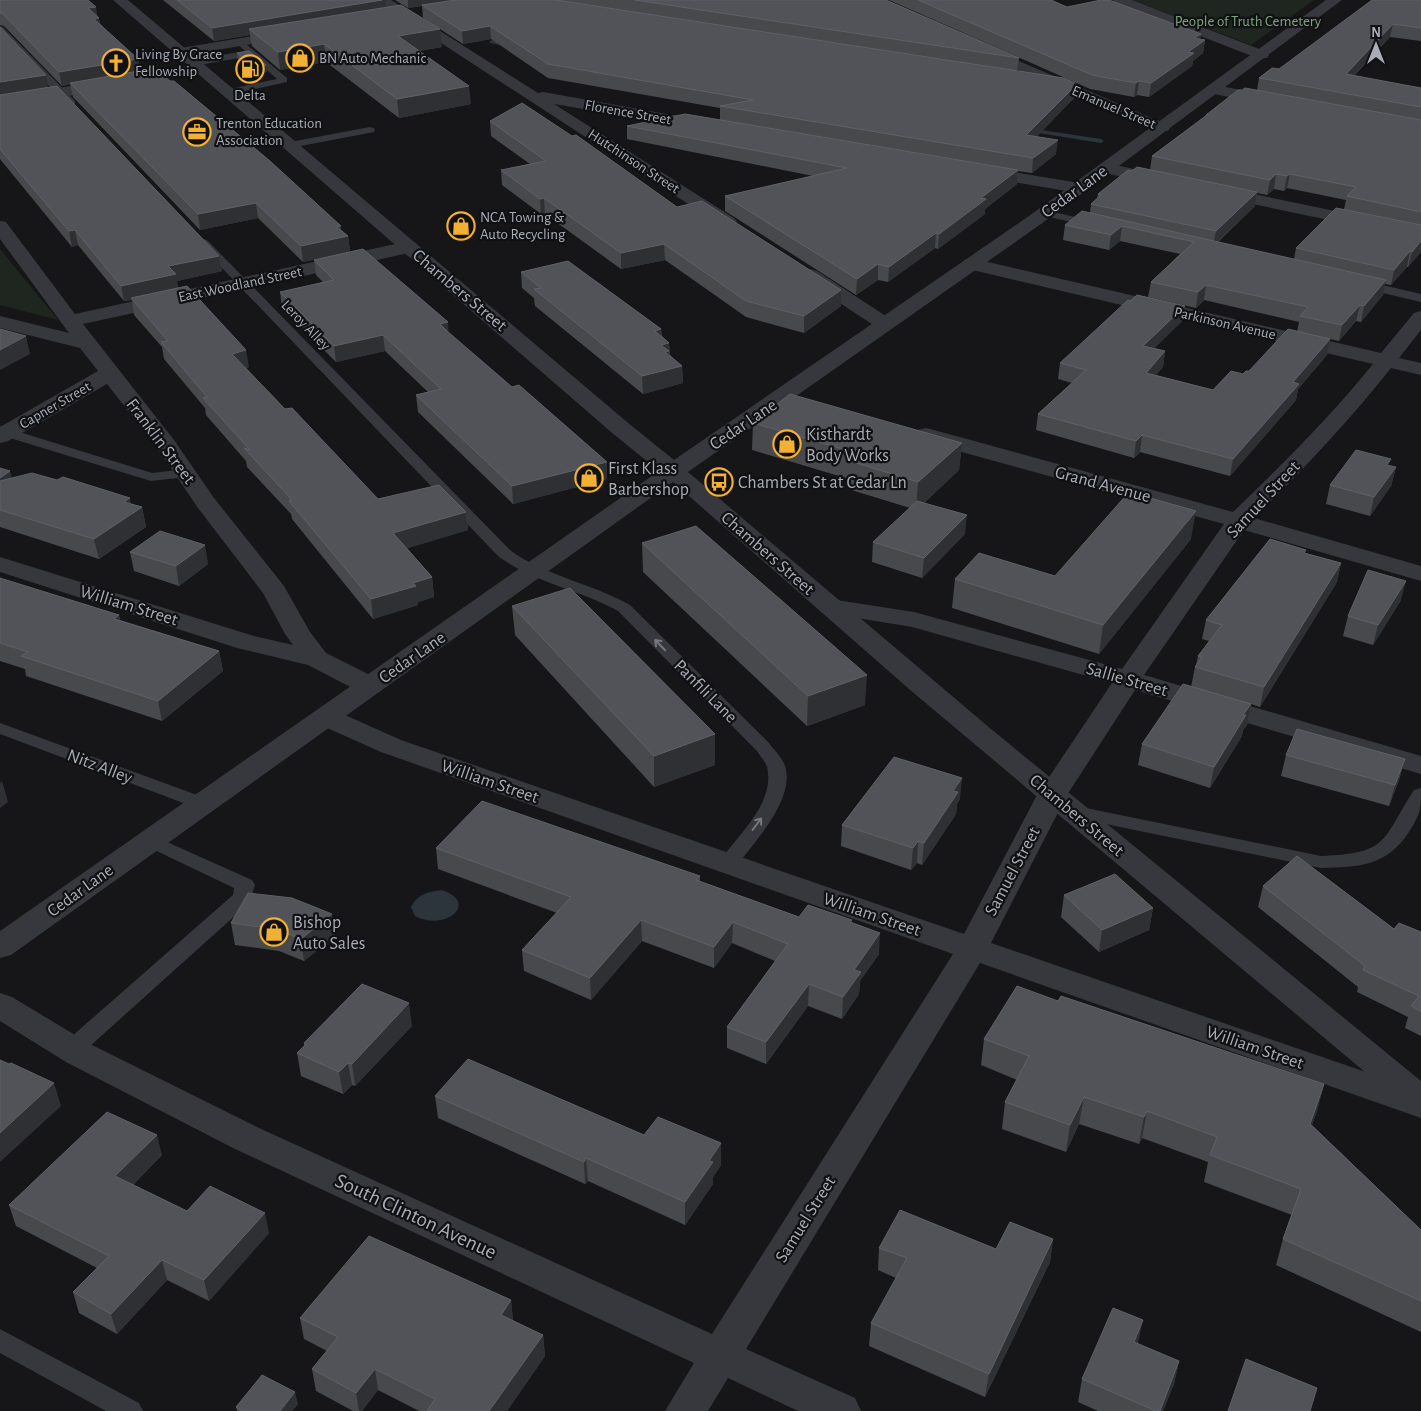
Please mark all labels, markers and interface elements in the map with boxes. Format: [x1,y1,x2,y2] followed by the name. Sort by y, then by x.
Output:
[1175,14,1322,29] park label: People of Truth Cemetery
[1351,20,1401,70] north arrow
[1371,26,1381,40] text: N
[285,43,315,73] shop icon: BN Auto Mechanic
[135,47,222,79] place label: Living By Grace Fellowship
[101,48,131,78] church icon: Living By Grace Fellowship
[319,51,426,66] place label: BN Auto Mechanic
[235,54,265,84] fuel station icon: Delta
[1070,83,1158,132] street label: Emanuel Street
[234,88,266,103] place label: Delta
[584,98,672,128] street label: Florence Street
[216,116,322,148] place label: Trenton Education Association
[182,117,212,147] office icon: Trenton Education Association
[585,126,682,197] street label: Hutchinson Street
[1038,162,1111,222] street label: Cedar Lane
[480,210,566,242] place label: NCA Towing & Auto Recycling
[446,211,476,241] shop icon: NCA Towing & Auto Recycling
[409,246,510,335] street label: Chambers Street
[177,264,303,305] street label: East Woodland Street
[278,297,333,354] street label: Leroy Alley
[1173,304,1277,343] street label: Parkinson Avenue
[17,379,94,432] street label: Capner Street
[122,396,198,488] street label: Franklin Street
[707,396,780,454] street label: Cedar Lane
[806,426,889,465] place label: Kisthardt Body Works
[772,429,802,459] shop icon: Kisthardt Body Works
[1224,458,1304,542] street label: Samuel Street
[608,460,689,499] place label: First Klass Barbershop
[574,463,604,493] shop icon: First Klass Barbershop
[1053,464,1153,506] street label: Grand Avenue
[704,467,734,497] bus stop icon: Chambers St at Cedar Ln
[738,474,907,492] place label: Chambers St at Cedar Ln
[717,509,817,599] street label: Chambers Street
[78,583,180,629] street label: William Street
[376,628,449,687] street label: Cedar Lane
[654,639,666,651] one-way arrow
[670,657,740,727] street label: Panfili Lane
[1084,660,1170,700] street label: Sallie Street
[65,746,135,788] street label: Nitz Alley
[439,757,541,807] street label: William Street
[1026,771,1127,860] street label: Chambers Street
[752,817,762,831] one-way arrow
[982,824,1044,919] street label: Samuel Street
[44,861,117,921] street label: Cedar Lane
[821,890,923,940] street label: William Street
[293,914,365,953] place label: Bishop Auto Sales
[259,917,289,947] shop icon: Bishop Auto Sales
[1204,1023,1306,1073] street label: William Street
[332,1170,500,1263] street label: South Clinton Avenue
[772,1173,840,1266] street label: Samuel Street

